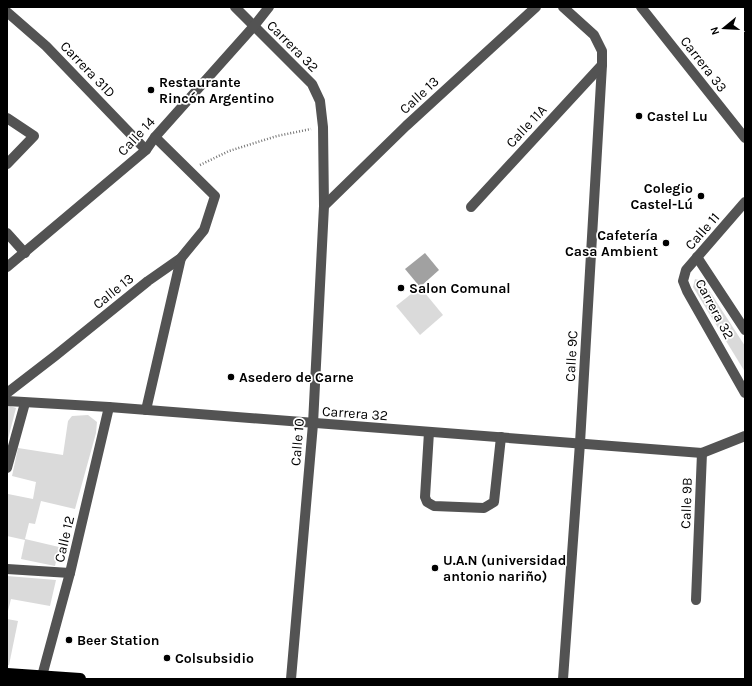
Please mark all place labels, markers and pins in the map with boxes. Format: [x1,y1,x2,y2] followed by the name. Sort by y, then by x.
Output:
[159,74,274,107] place label: Restaurante Rincón Argentino
[146,85,156,95] marker: Restaurante Rincón Argentino
[647,108,708,125] place label: Castel Lu
[634,111,644,121] marker: Castel Lu
[630,180,693,213] place label: Colegio Castel-Lú
[696,191,706,201] marker: Colegio Castel-Lú
[565,227,658,260] place label: Cafetería Casa Ambient
[661,238,671,248] marker: Cafetería Casa Ambient
[409,280,511,297] place label: Salon Comunal
[396,283,406,293] marker: Salon Comunal
[239,369,354,386] place label: Asedero de Carne
[226,372,236,382] marker: Asedero de Carne
[443,552,566,585] place label: U.A.N (universidad antonio nariño)
[430,563,440,573] marker: U.A.N (universidad antonio nariño)
[77,632,159,649] place label: Beer Station
[64,635,74,645] marker: Beer Station
[175,650,254,667] place label: Colsubsidio
[162,653,172,663] marker: Colsubsidio

